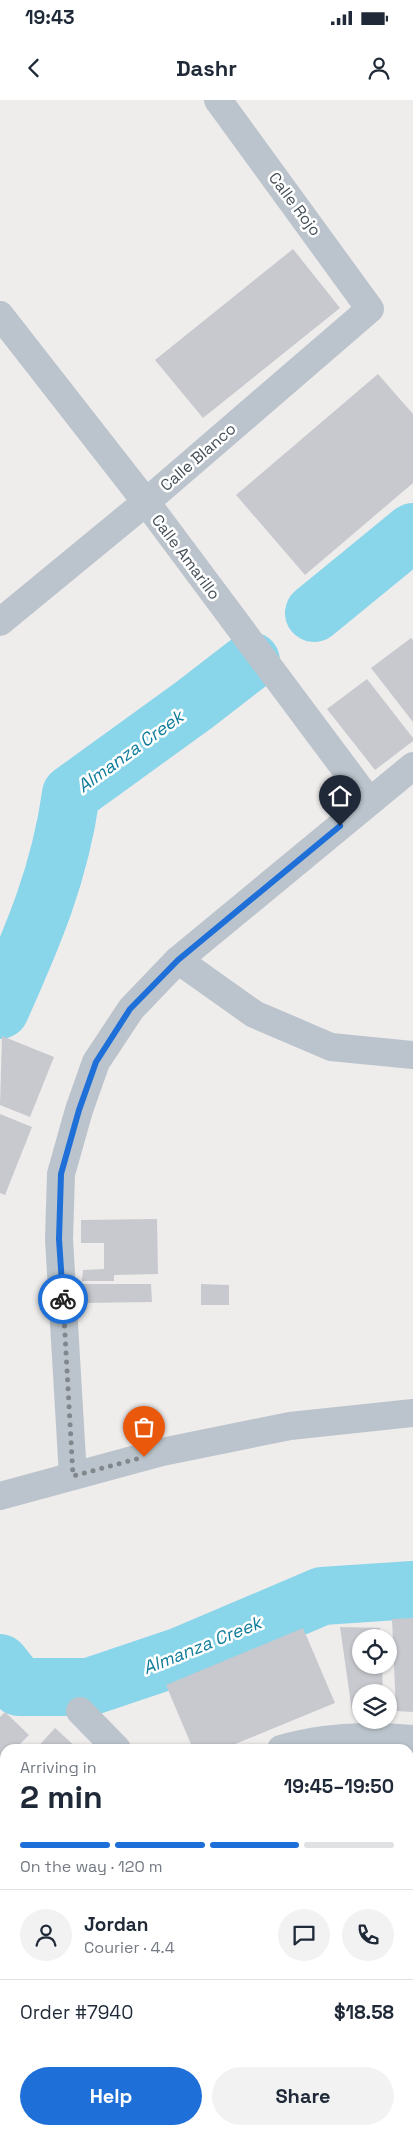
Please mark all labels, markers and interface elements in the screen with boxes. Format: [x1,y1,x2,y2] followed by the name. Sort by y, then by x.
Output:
[25,5,75,30] text: 19:43
[20,54,48,82] icon: back
[176,54,237,82] text: Dashr
[365,54,393,82] icon: person
[264,168,326,240] street label: Calle Rojo
[156,418,240,496] street label: Calle Blanco
[147,510,225,604] street label: Calle Amarillo
[72,703,190,797] water label: Almanza Creek
[319,775,361,826] pin
[326,782,354,810] icon: home
[38,1274,88,1324] courier
[49,1285,77,1313] icon: bike
[123,1406,165,1457] pin
[130,1413,158,1441] icon: bag
[139,1610,267,1679] water label: Almanza Creek
[352,1629,397,1729] map controls
[352,1629,397,1674] button: locate
[352,1684,397,1729] button: layers
[20,1757,97,1778] text: Arriving in
[284,1774,394,1799] text: 19:45–19:50
[20,1777,103,1817] text: 2 min
[20,1856,163,1877] text: On the way · 120 m
[20,1909,72,1961] button: person
[278,1909,330,1961] button: chat
[342,1909,394,1961] button: phone
[84,1912,149,1937] text: Jordan
[84,1937,175,1958] text: Courier · 4.4
[20,2000,133,2025] text: Order #7940
[334,2000,394,2025] text: $18.58
[20,2067,202,2125] button: Help
[212,2067,394,2125] button: Share

